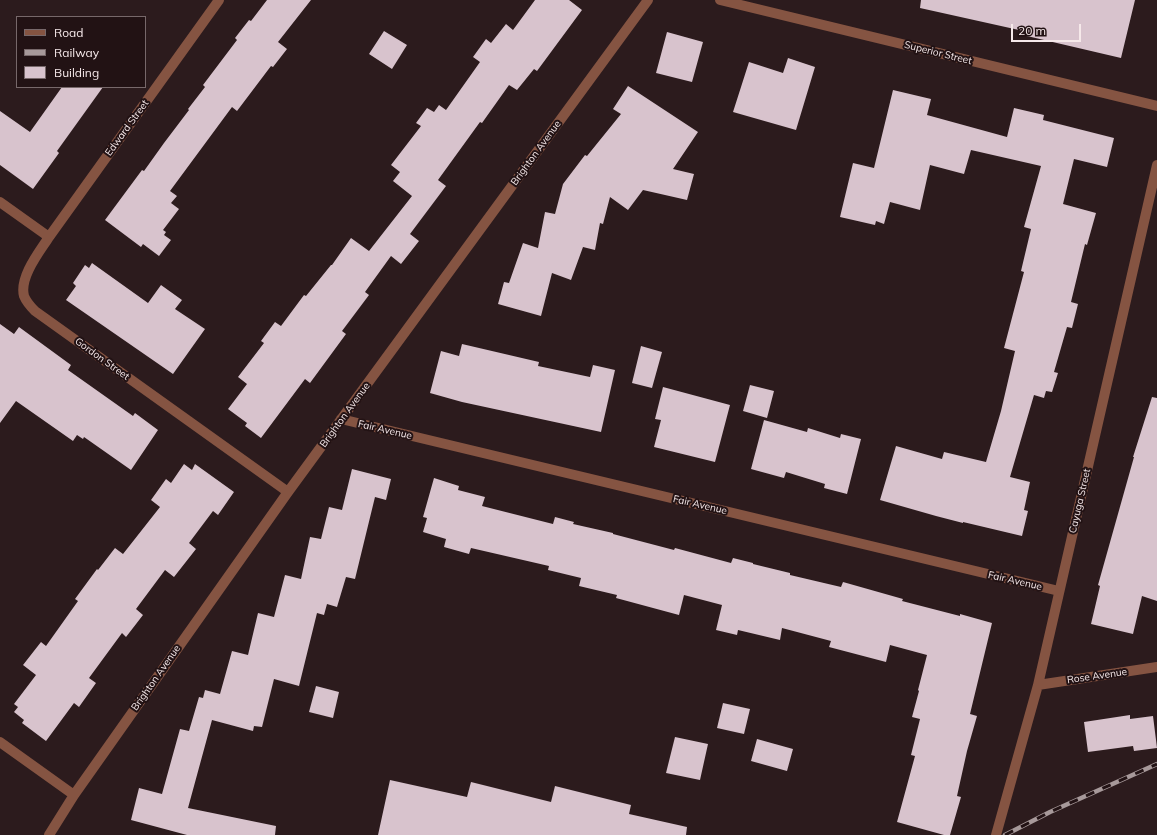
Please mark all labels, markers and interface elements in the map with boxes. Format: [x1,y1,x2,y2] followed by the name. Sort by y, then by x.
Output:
[16,16,146,88] legend
[1013,16,1083,42] scale bar
[1018,23,1046,38] text: 20 m
[54,25,83,40] text: Road
[903,39,973,67] street label: Superior Street
[54,45,99,60] text: Railway
[54,65,99,80] text: Building
[103,98,151,158] street label: Edward Street
[508,118,564,188] street label: Brighton Avenue
[72,335,132,383] street label: Gordon Street
[317,380,373,450] street label: Brighton Avenue
[357,418,413,442] street label: Fair Avenue
[1067,467,1093,535] street label: Cayuga Street
[672,493,728,517] street label: Fair Avenue
[987,569,1043,593] street label: Fair Avenue
[129,643,183,713] street label: Brighton Avenue
[1066,666,1128,686] street label: Rose Avenue

